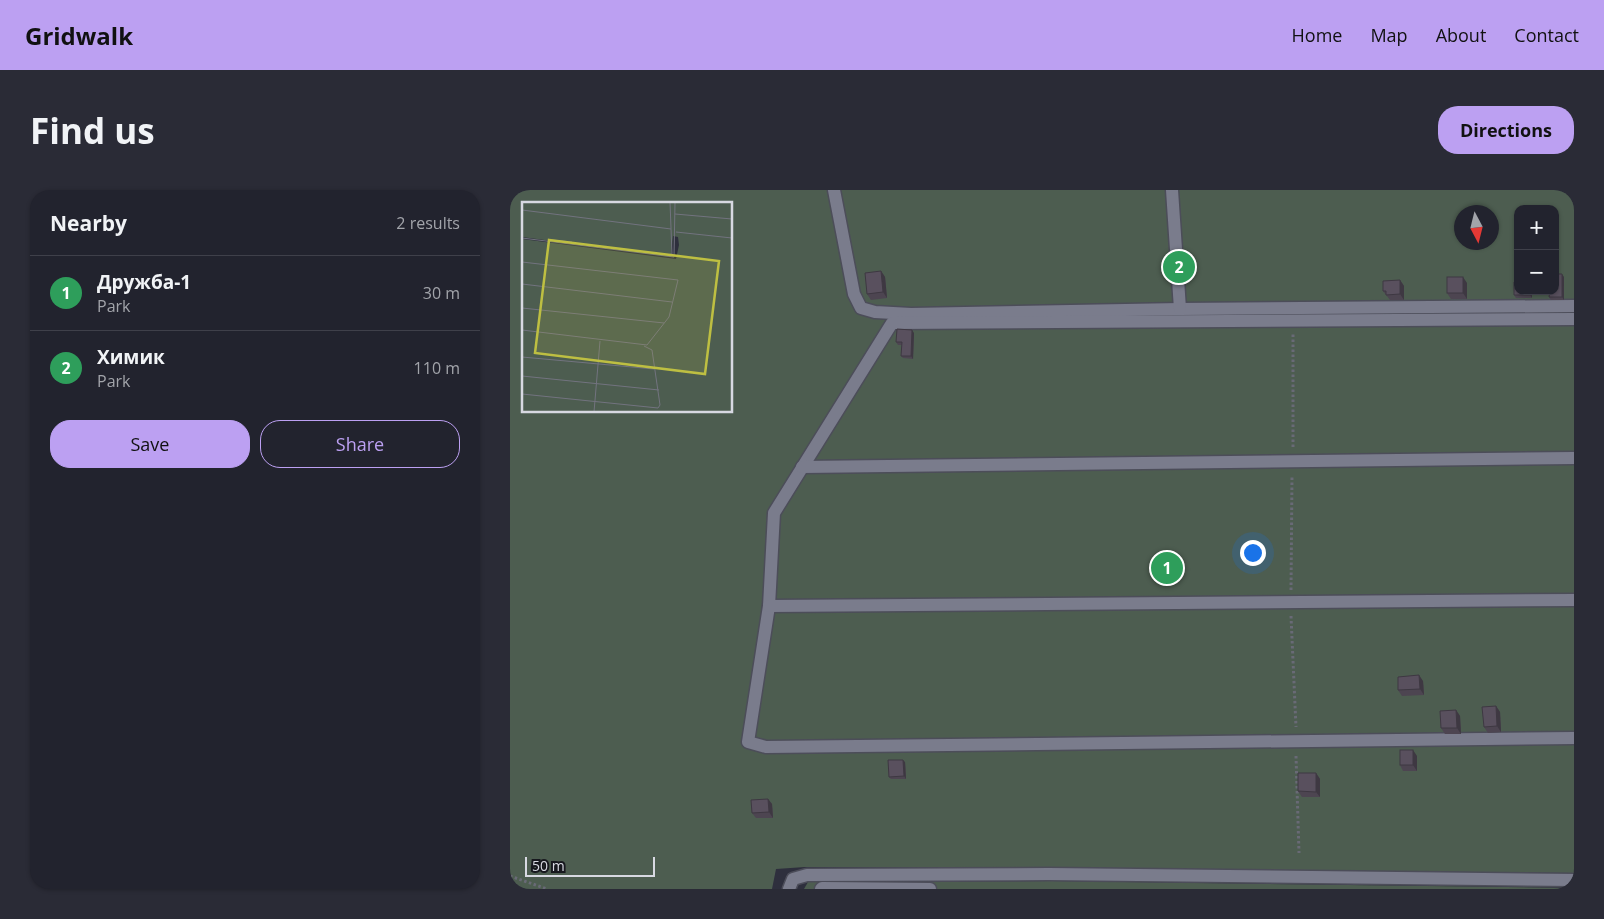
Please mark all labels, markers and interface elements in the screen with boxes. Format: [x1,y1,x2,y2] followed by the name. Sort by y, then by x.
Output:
[25,19,133,52] text: Gridwalk
[1292,23,1342,47] text: Home
[1370,23,1408,47] text: Map
[1436,23,1486,47] text: About
[1514,23,1579,47] text: Contact
[1438,106,1574,154] button: Directions
[30,107,155,154] text: Find us
[522,202,732,412] inset map
[1454,205,1499,250] north arrow
[1514,205,1559,295] map controls
[1514,205,1559,250] button: +
[50,209,127,237] text: Nearby
[396,212,460,234] text: 2 results
[1163,248,1195,286] pin: 2
[1514,250,1559,295] button: −
[97,269,191,295] text: Дружба-1
[61,282,71,304] text: 1
[423,282,460,304] text: 30 m
[97,295,130,317] text: Park
[97,344,165,370] text: Химик
[61,357,71,379] text: 2
[414,357,460,379] text: 110 m
[97,370,130,392] text: Park
[50,420,250,468] button: Save
[260,420,460,468] button: Share
[1240,540,1266,566] your location
[1151,549,1183,587] pin: 1
[525,854,655,877] scale bar
[532,856,565,875] text: 50 m

